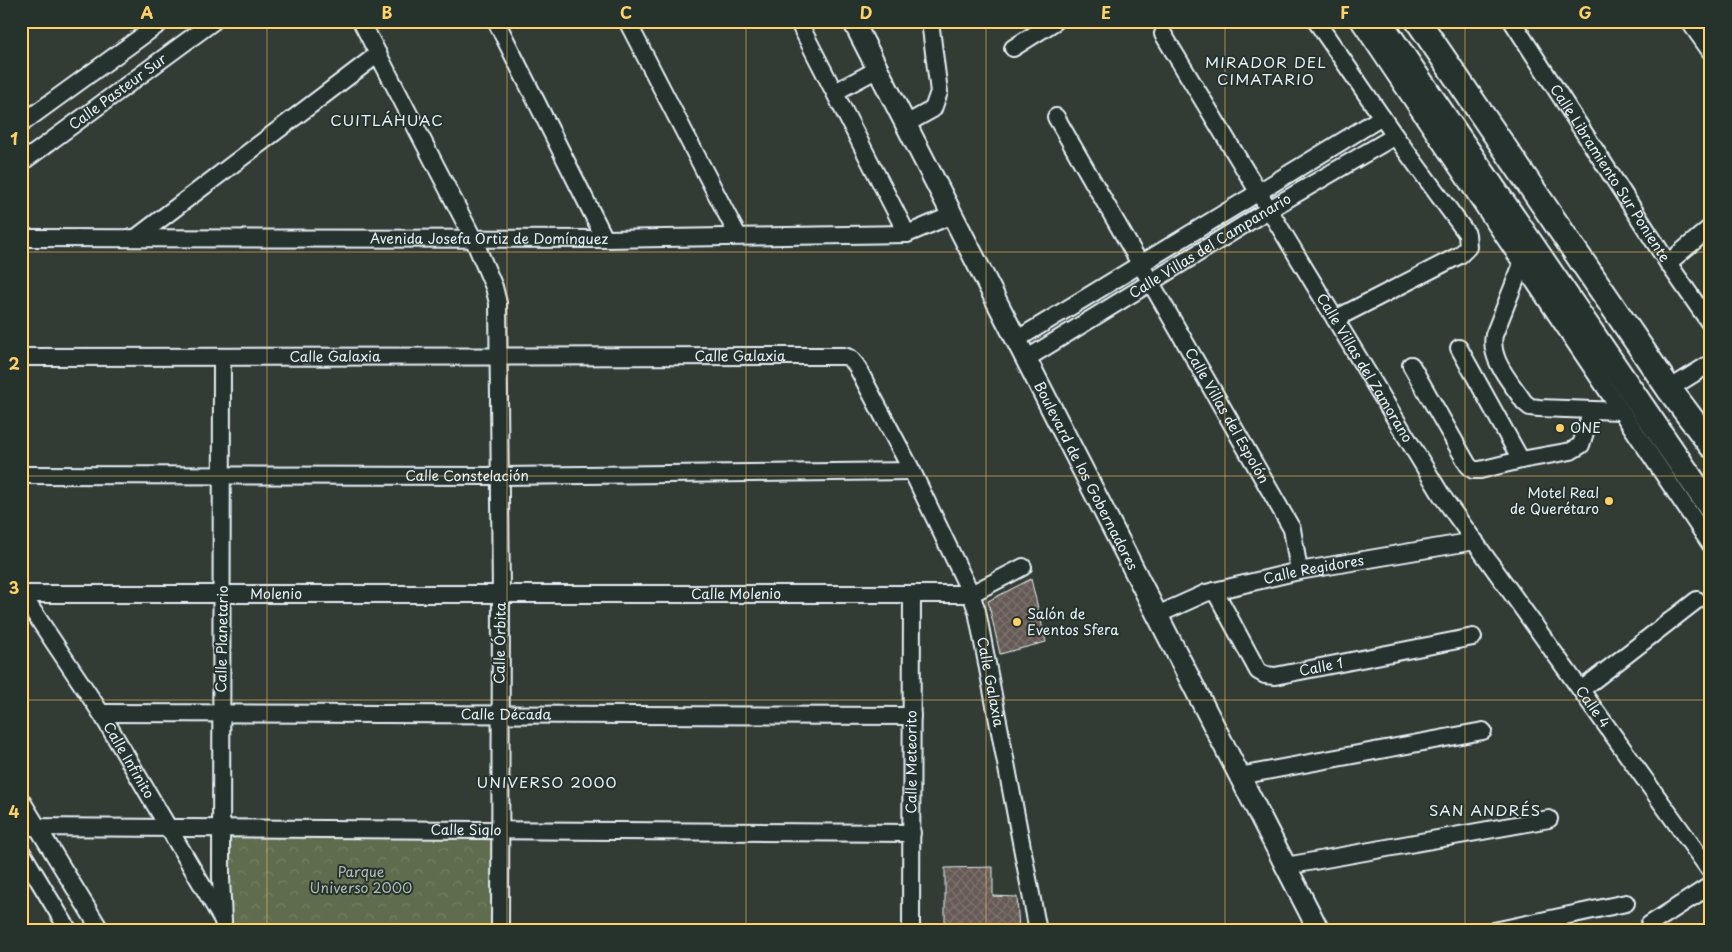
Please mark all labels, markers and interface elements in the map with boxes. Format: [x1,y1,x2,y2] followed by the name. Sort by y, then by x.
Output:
[141,0,154,24] text: A
[382,0,393,24] text: B
[620,0,632,24] text: C
[860,0,872,24] text: D
[1101,0,1111,24] text: E
[1340,0,1350,24] text: F
[1578,0,1592,24] text: G
[64,48,171,135] street label: Calle Pasteur Sur
[1205,50,1327,90] district label: MIRADOR DEL CIMATARIO
[1545,80,1676,266] street label: Calle Libramiento Sur Poniente
[330,108,444,131] district label: CUITLÁHUAC
[10,126,18,150] text: 1
[1125,188,1295,303] street label: Calle Villas del Campanario
[370,228,608,249] street label: Avenida Josefa Ortiz de Domínguez
[1312,289,1418,446] street label: Calle Villas del Zamorano
[1180,343,1275,487] street label: Calle Villas del Espolón
[694,345,786,366] street label: Calle Galaxia
[289,346,381,367] street label: Calle Galaxia
[8,351,20,375] text: 2
[1029,377,1144,574] street label: Boulevard de los Gobernadores
[1570,417,1601,438] place label: ONE
[1554,422,1566,434] marker: ONE
[405,465,529,486] street label: Calle Constelación
[1510,482,1599,519] place label: Motel Real de Querétaro
[1603,495,1615,507] marker: Motel Real de Querétaro
[1261,549,1365,589] street label: Calle Regidores
[9,575,19,599] text: 3
[250,583,302,604] street label: Molenio
[691,583,781,604] street label: Calle Molenio
[210,585,233,693] street label: Calle Planetario
[488,602,511,684] street label: Calle Órbita
[1027,603,1119,640] place label: Salón de Eventos Sfera
[1011,616,1023,628] marker: Salón de Eventos Sfera
[972,635,1010,729] street label: Calle Galaxia
[1297,652,1345,681] street label: Calle 1
[1571,681,1616,732] street label: Calle 4
[461,703,552,725] street label: Calle Década
[900,710,922,814] street label: Calle Meteorito
[98,718,160,802] street label: Calle Infinito
[476,770,618,793] district label: UNIVERSO 2000
[1429,798,1541,821] district label: SAN ANDRÉS
[9,799,20,823] text: 4
[430,819,502,840] street label: Calle Siglo
[310,861,412,898] park label: Parque Universo 2000

